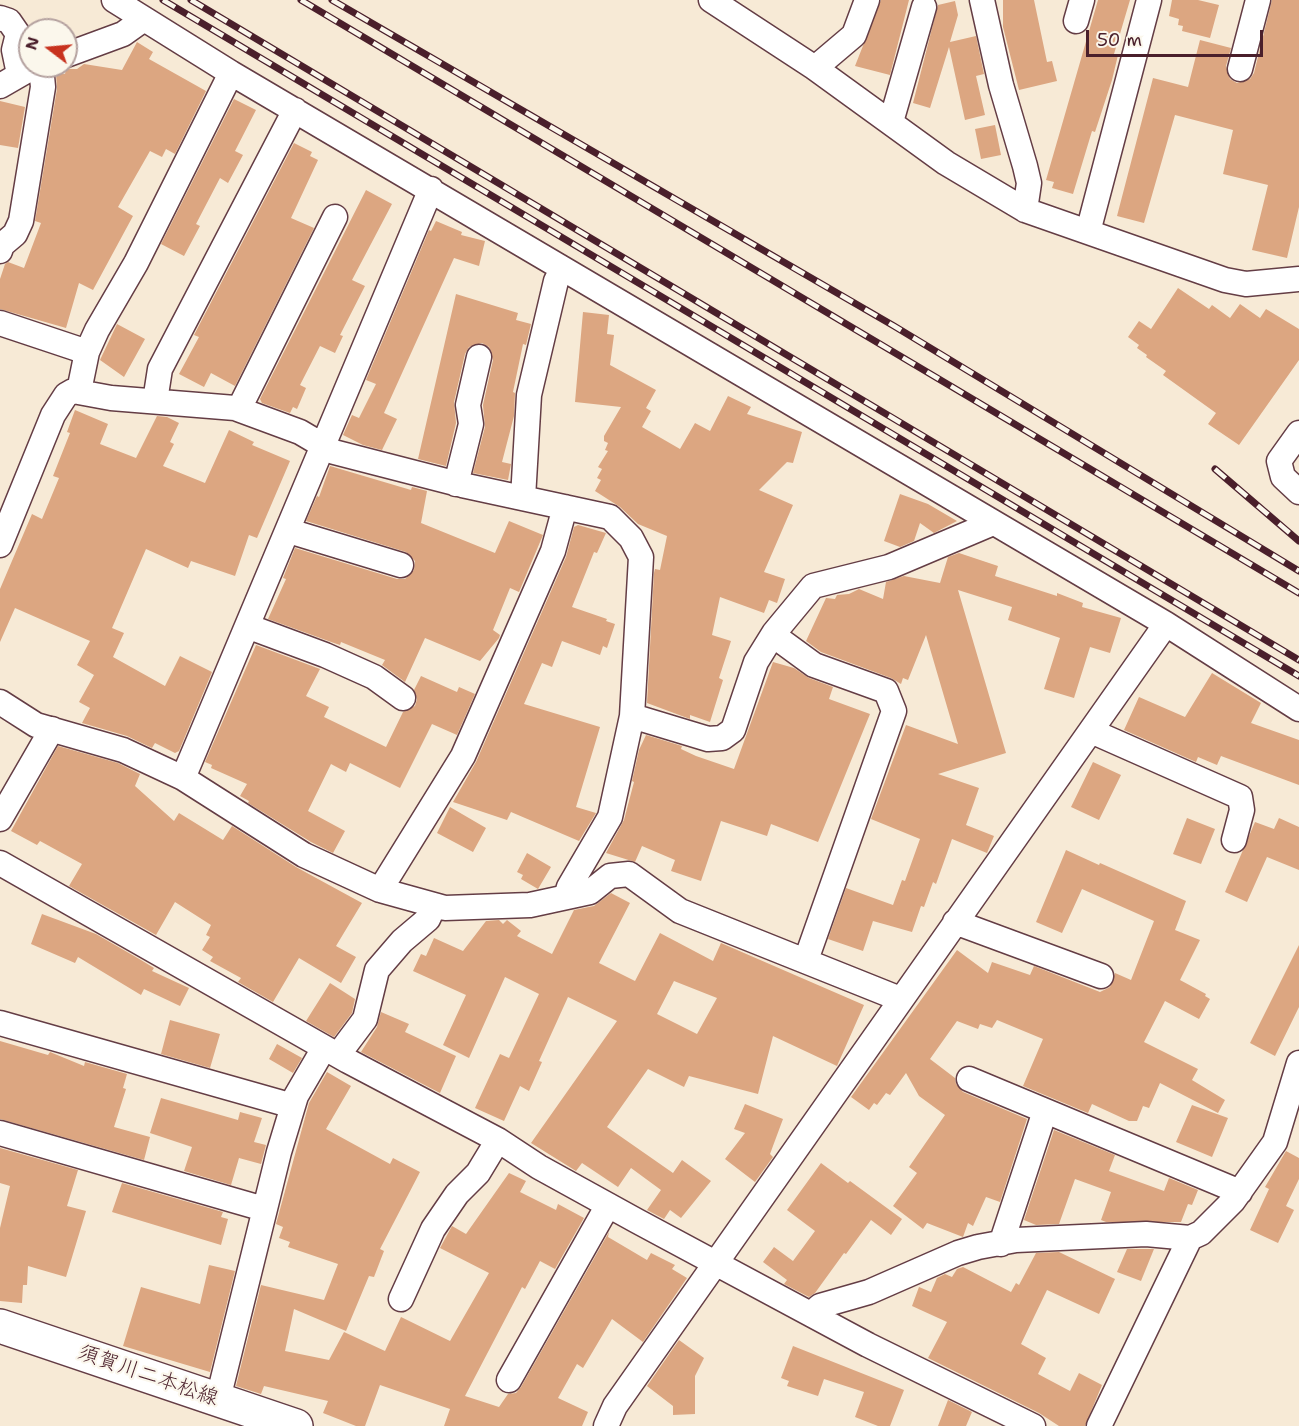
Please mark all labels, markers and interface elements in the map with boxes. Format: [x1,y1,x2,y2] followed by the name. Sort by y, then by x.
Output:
[18,18,78,78] north arrow
[1089,18,1266,56] scale bar
[1097,28,1142,52] text: 50 m
[20,34,44,52] text: N
[74,1340,222,1412] street label: 須賀川二本松線

